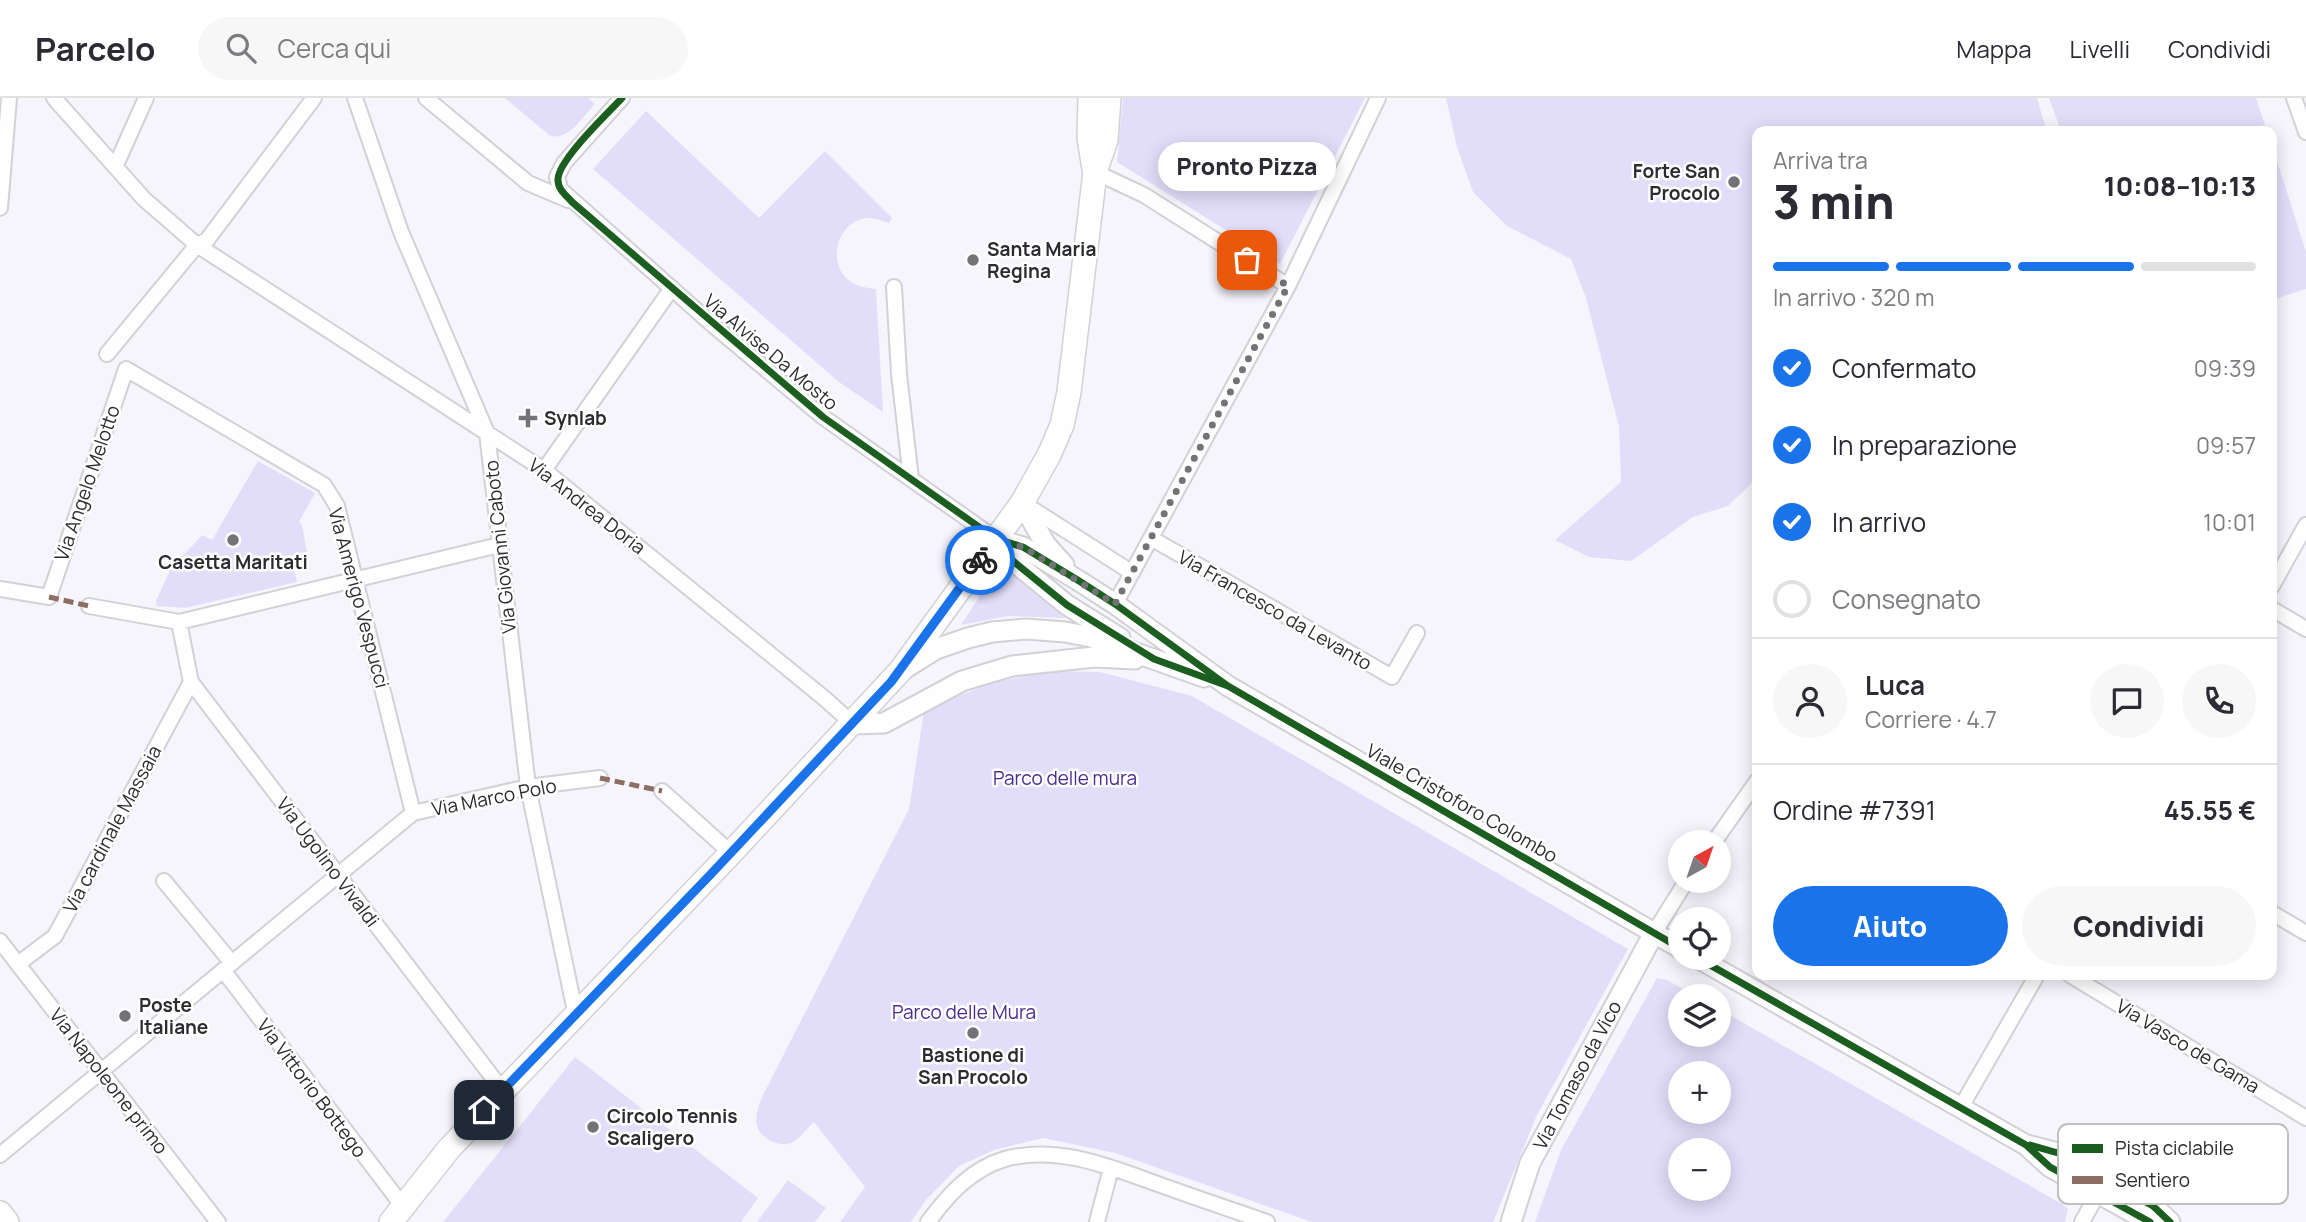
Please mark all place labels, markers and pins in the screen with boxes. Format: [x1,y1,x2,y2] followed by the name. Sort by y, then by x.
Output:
[1158,141,1336,190] callout: Pronto Pizza
[1633,158,1720,206] place label: Forte San Procolo
[1726,174,1742,190] marker: Forte San Procolo
[1217,230,1277,290] pin
[987,236,1096,284] place label: Santa Maria Regina
[965,252,981,268] marker: Santa Maria Regina
[544,405,607,431] place label: Synlab
[518,408,538,428] marker: Synlab
[225,532,241,548] marker: Casetta Maritati
[158,549,308,575] place label: Casetta Maritati
[139,992,208,1040] place label: Poste Italiane
[117,1008,133,1024] marker: Poste Italiane
[965,1025,981,1041] marker: Bastione di San Procolo
[918,1042,1028,1090] place label: Bastione di San Procolo
[454,1080,514,1140] pin
[607,1103,738,1151] place label: Circolo Tennis Scaligero
[585,1119,601,1135] marker: Circolo Tennis Scaligero

